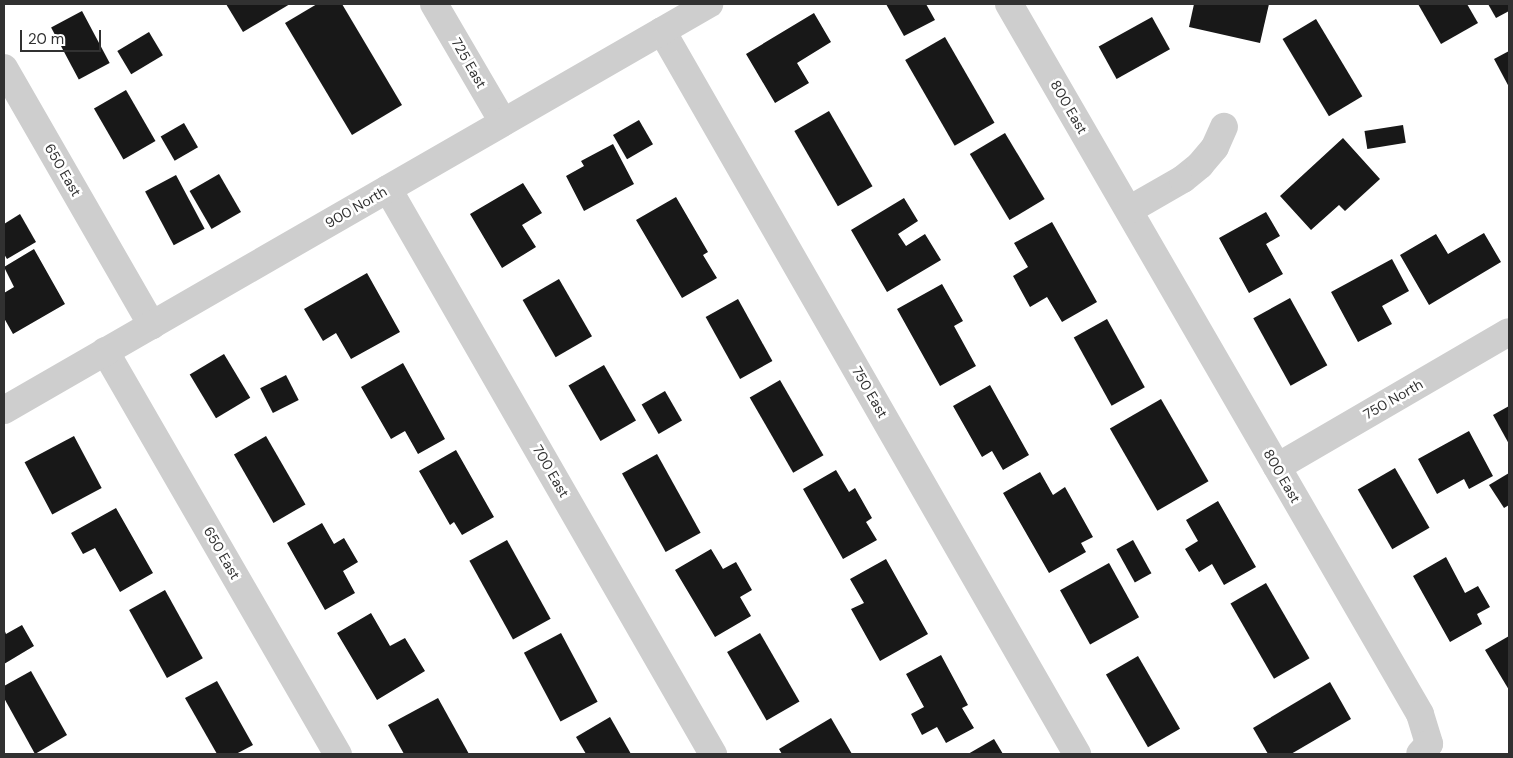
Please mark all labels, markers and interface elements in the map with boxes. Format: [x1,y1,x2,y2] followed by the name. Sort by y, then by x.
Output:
[22,20,104,52] scale bar
[28,29,64,49] text: 20 m
[448,35,490,91] street label: 725 East
[1047,77,1091,137] street label: 800 East
[41,141,85,199] street label: 650 East
[322,183,390,231] street label: 900 North
[849,363,891,421] street label: 750 East
[1360,375,1426,423] street label: 750 North
[529,442,573,500] street label: 700 East
[1260,446,1304,506] street label: 800 East
[200,524,244,582] street label: 650 East

